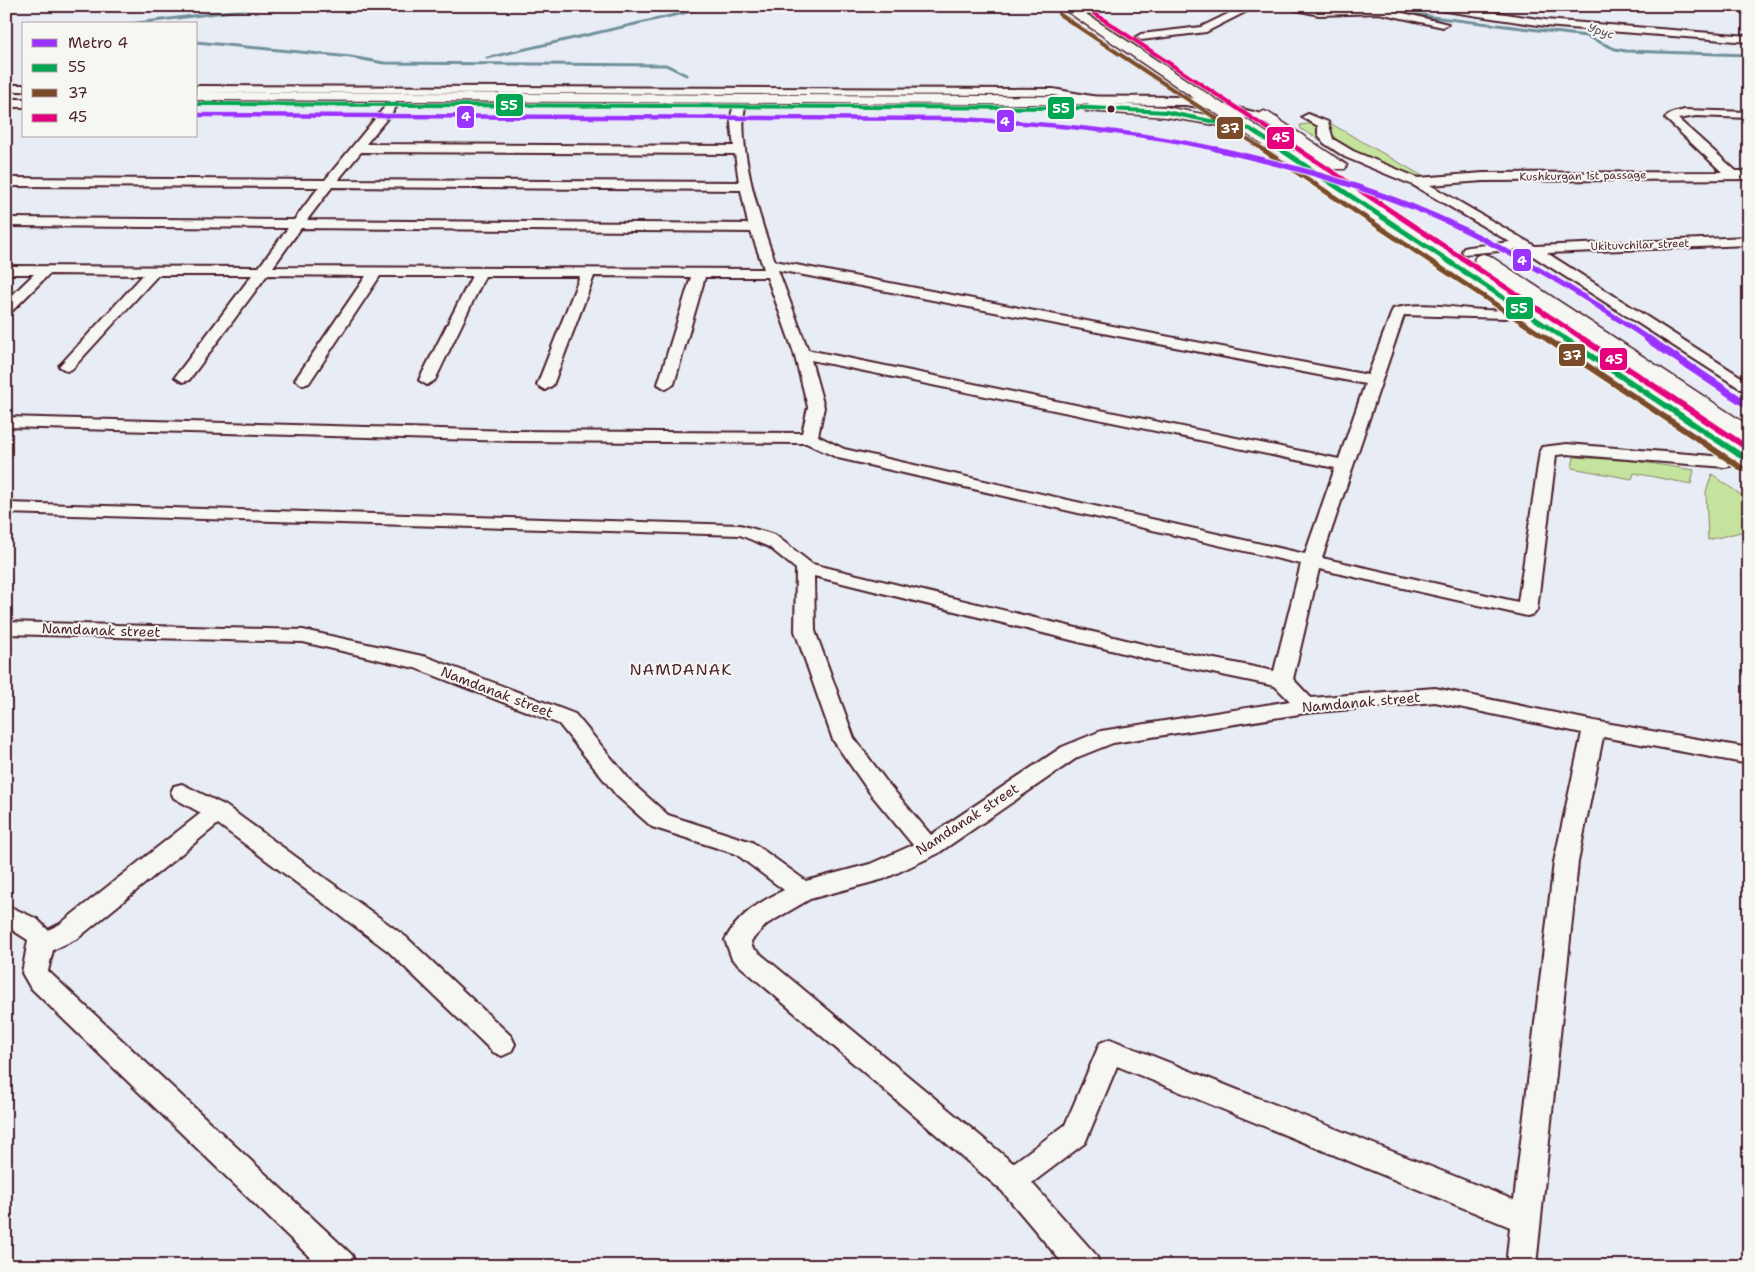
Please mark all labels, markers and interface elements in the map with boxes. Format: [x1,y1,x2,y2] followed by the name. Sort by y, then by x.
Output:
[1586,19,1616,43] water label: Урус
[22,22,198,138] legend
[68,33,128,53] text: Metro 4
[68,57,86,77] text: 55
[68,83,88,103] text: 37
[495,93,524,117] line badge: 55
[500,96,518,114] text: 55
[1047,96,1075,120] line badge: 55
[1052,99,1070,117] text: 55
[1106,104,1116,114] unlabelled marker
[456,105,475,129] line badge: 4
[68,107,87,127] text: 45
[461,107,471,125] text: 4
[996,109,1015,133] line badge: 4
[1000,112,1010,130] text: 4
[1216,116,1244,140] line badge: 37
[1220,119,1240,137] text: 37
[1266,126,1295,150] line badge: 45
[1272,128,1290,146] text: 45
[1519,167,1647,185] street label: Kushkurgan 1st passage
[1590,236,1690,254] street label: Ukituvchilar street
[1512,248,1532,272] line badge: 4
[1517,251,1527,269] text: 4
[1505,296,1534,320] line badge: 55
[1510,299,1528,317] text: 55
[1558,343,1586,367] line badge: 37
[1562,346,1582,364] text: 37
[1599,347,1628,371] line badge: 45
[1605,350,1623,368] text: 45
[41,619,161,641] street label: Namdanak street
[630,659,732,680] district label: NAMDANAK
[438,662,556,722] street label: Namdanak street
[1301,688,1421,716] street label: Namdanak street
[912,779,1022,859] street label: Namdanak street

